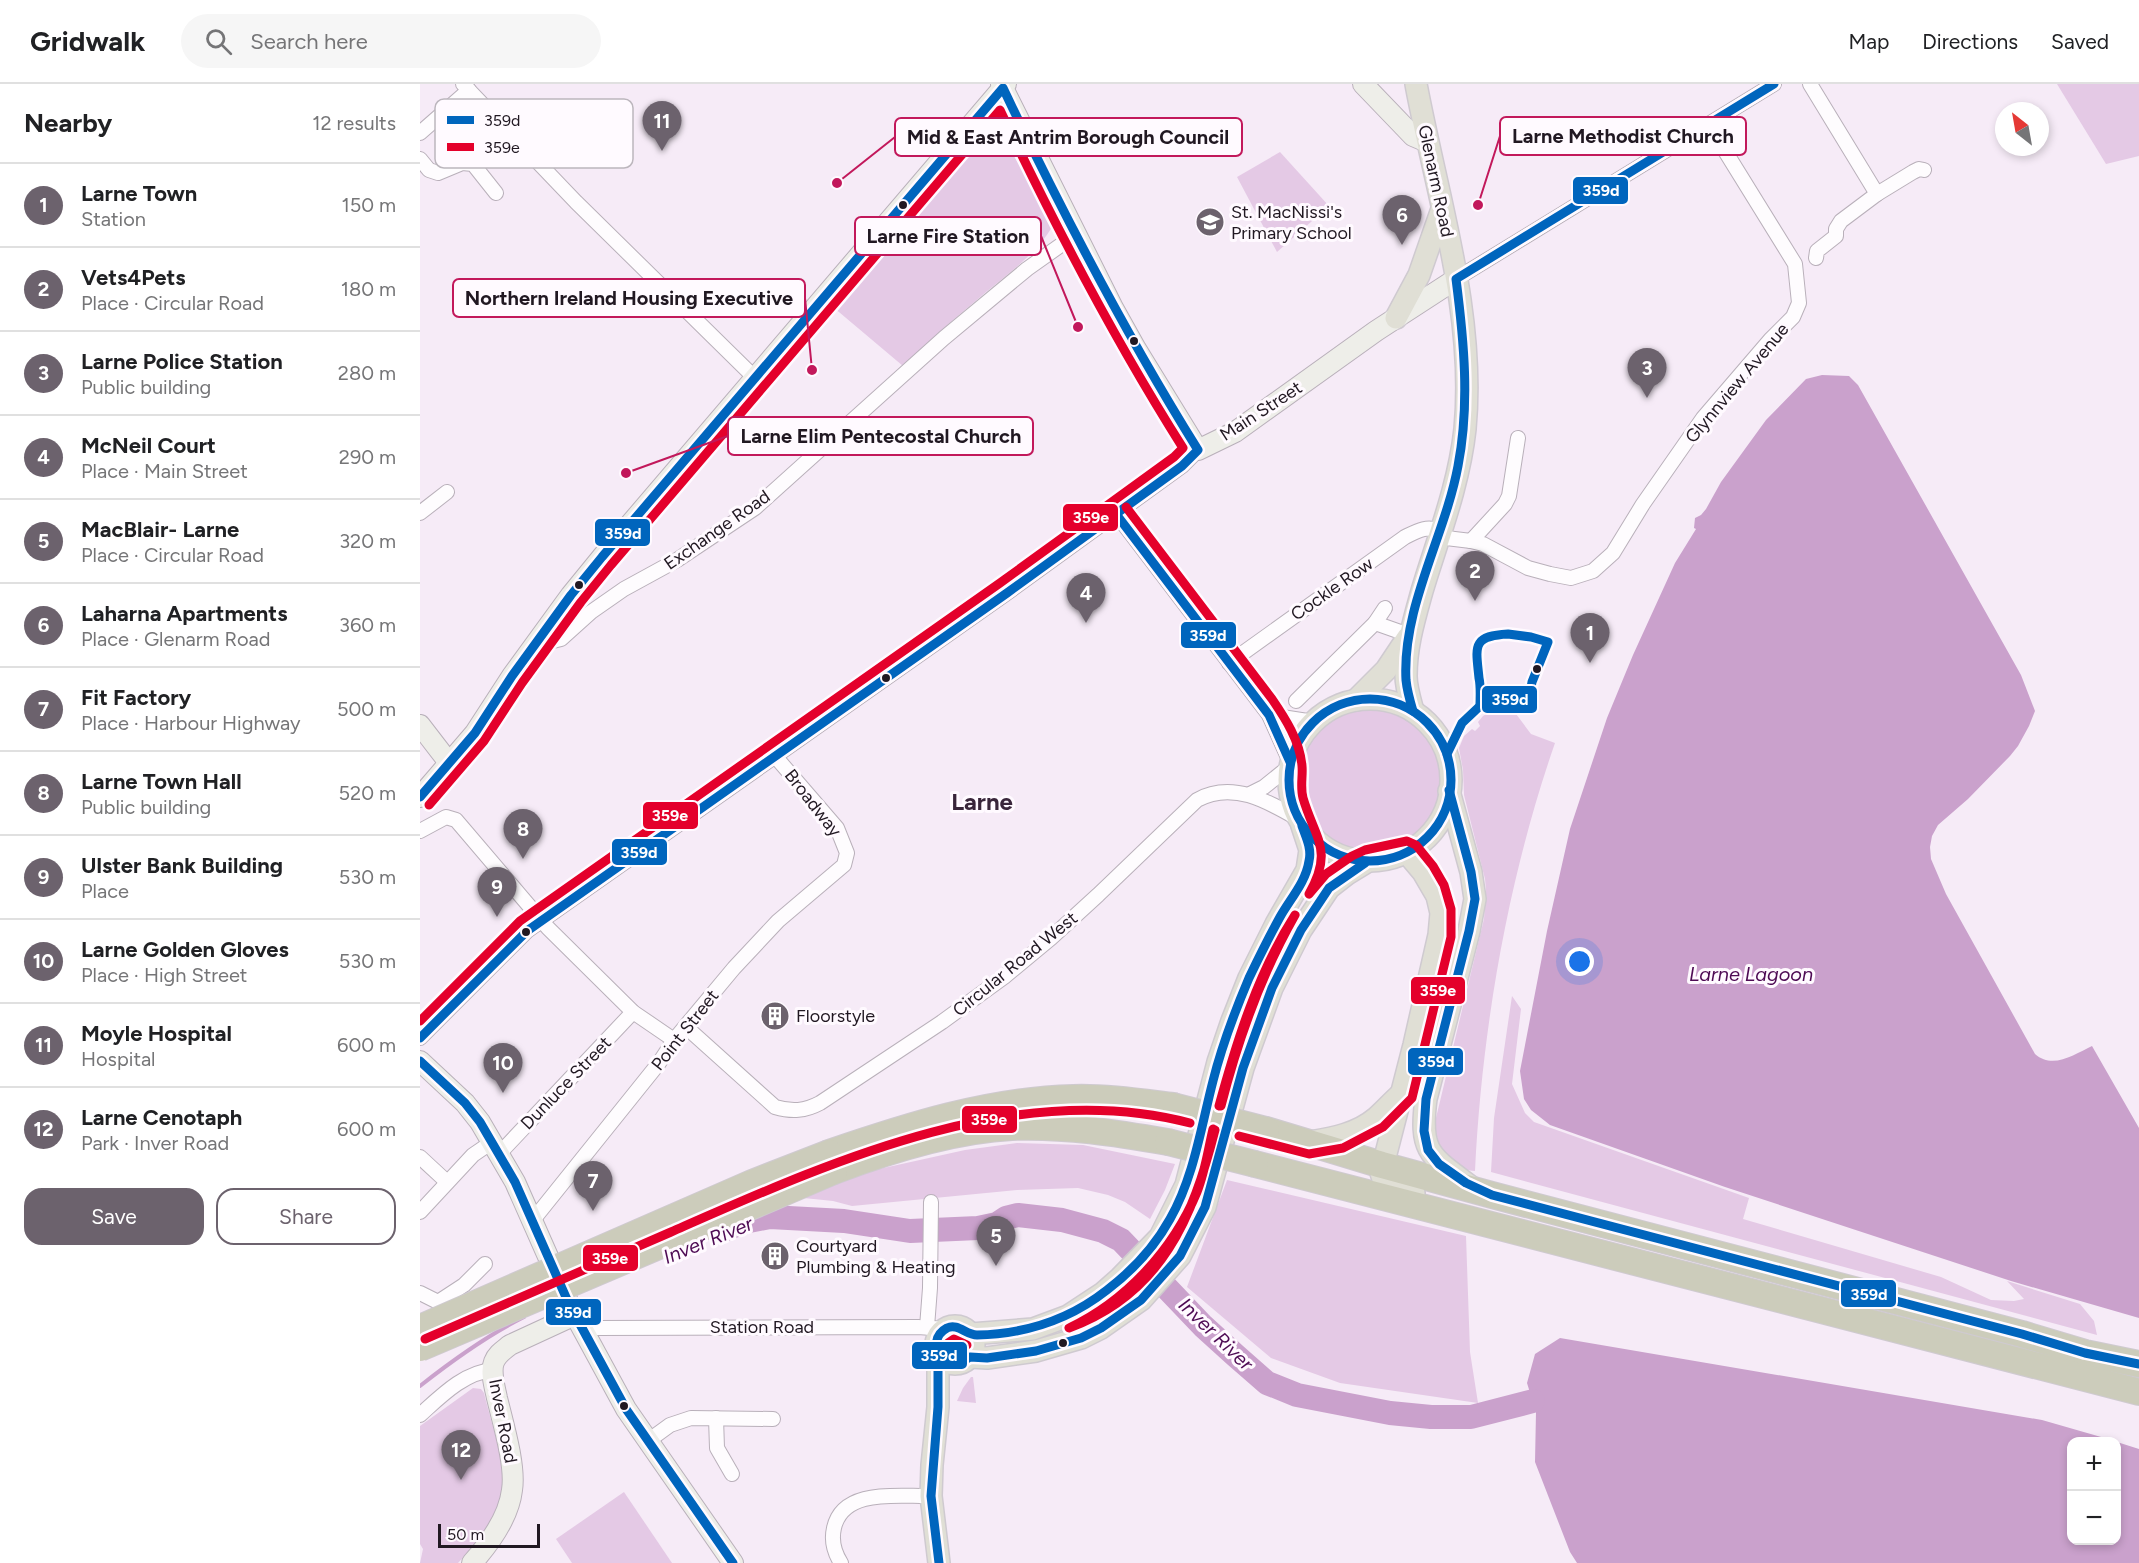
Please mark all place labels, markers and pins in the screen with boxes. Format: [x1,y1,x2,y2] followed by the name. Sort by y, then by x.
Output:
[642,101,682,151] pin: 11
[1500,117,1746,155] callout: Larne Methodist Church
[895,118,1242,156] callout: Mid & East Antrim Borough Council
[1382,196,1422,245] pin: 6
[897,199,909,211] unlabelled marker
[1231,201,1352,244] place label: St. MacNissi's Primary School
[1194,206,1226,238] school or university icon: St. MacNissi's Primary School
[855,217,1041,255] callout: Larne Fire Station
[453,279,805,317] callout: Northern Ireland Housing Executive
[1128,335,1140,347] unlabelled marker
[1628,348,1666,398] pin: 3
[728,417,1033,455] callout: Larne Elim Pentecostal Church
[1456,552,1494,601] pin: 2
[1066,574,1106,623] pin: 4
[573,579,585,591] unlabelled marker
[1570,614,1610,663] pin: 1
[1531,663,1543,675] unlabelled marker
[880,672,892,684] unlabelled marker
[504,810,542,859] pin: 8
[478,868,517,917] pin: 9
[520,926,532,938] unlabelled marker
[759,1000,791,1032] building icon: Floorstyle
[796,1005,875,1027] place label: Floorstyle
[484,1044,523,1093] pin: 10
[574,1162,612,1211] pin: 7
[976,1216,1016,1266] pin: 5
[796,1235,956,1278] place label: Courtyard Plumbing & Heating
[759,1240,791,1272] building icon: Courtyard Plumbing & Heating
[1057,1337,1069,1349] unlabelled marker
[618,1400,630,1412] unlabelled marker
[442,1430,480,1480] pin: 12

